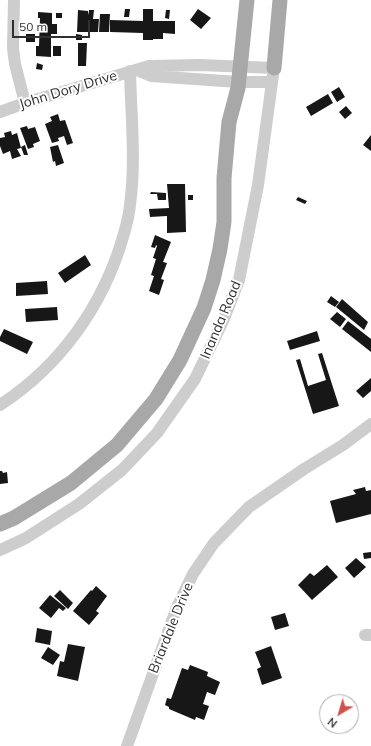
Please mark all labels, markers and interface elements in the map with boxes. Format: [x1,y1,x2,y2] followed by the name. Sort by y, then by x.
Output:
[14,12,92,38] scale bar
[19,19,47,34] text: 50 m
[17,67,119,113] street label: John Dory Drive
[197,278,245,362] street label: Inanda Road
[145,580,197,676] street label: Briardale Drive
[319,694,359,734] north arrow
[325,715,340,731] text: N

